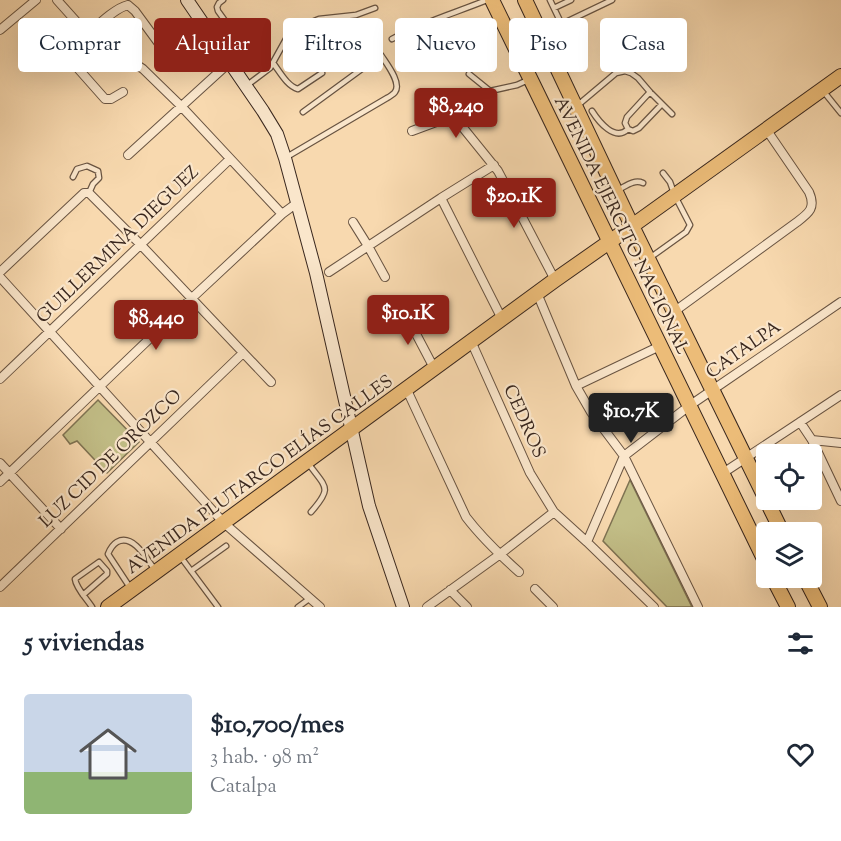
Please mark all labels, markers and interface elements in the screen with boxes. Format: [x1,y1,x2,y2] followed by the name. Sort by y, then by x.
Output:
[18,18,142,72] chip: Comprar
[154,18,271,72] chip: Alquilar
[283,18,383,72] chip: Filtros
[395,18,497,72] chip: Nuevo
[509,18,588,72] chip: Piso
[600,18,687,72] chip: Casa
[407,88,505,139] pin: $8,240
[546,92,694,359] street label: AVENIDA EJERCITO NACIONAL
[428,93,484,122] text: $8,240
[31,161,206,330] street label: GUILLERMINA DIEGUEZ
[465,178,563,229] pin: $20.1K
[486,183,542,212] text: $20.1K
[359,295,457,346] pin: $10.1K
[107,300,205,351] pin: $8,440
[381,300,435,329] text: $10.1K
[128,305,184,334] text: $8,440
[701,315,787,386] street label: CATALPA
[121,370,399,582] street label: AVENIDA PLUTARCO ELÍAS CALLES
[495,381,551,463] street label: CEDROS
[34,384,189,535] street label: LUZ CID DE OROZCO
[582,393,680,444] pin: $10.7K
[603,398,659,427] text: $10.7K
[756,444,822,588] map controls
[756,444,822,510] button: locate
[756,522,822,588] button: layers
[24,625,144,662] text: 5 viviendas
[784,627,817,660] icon: filters
[210,707,344,744] text: $10,700/mes
[72,718,144,790] icon: home
[784,738,817,771] icon: heart
[210,744,319,773] text: 3 hab. · 98 m²
[210,773,277,802] text: Catalpa

